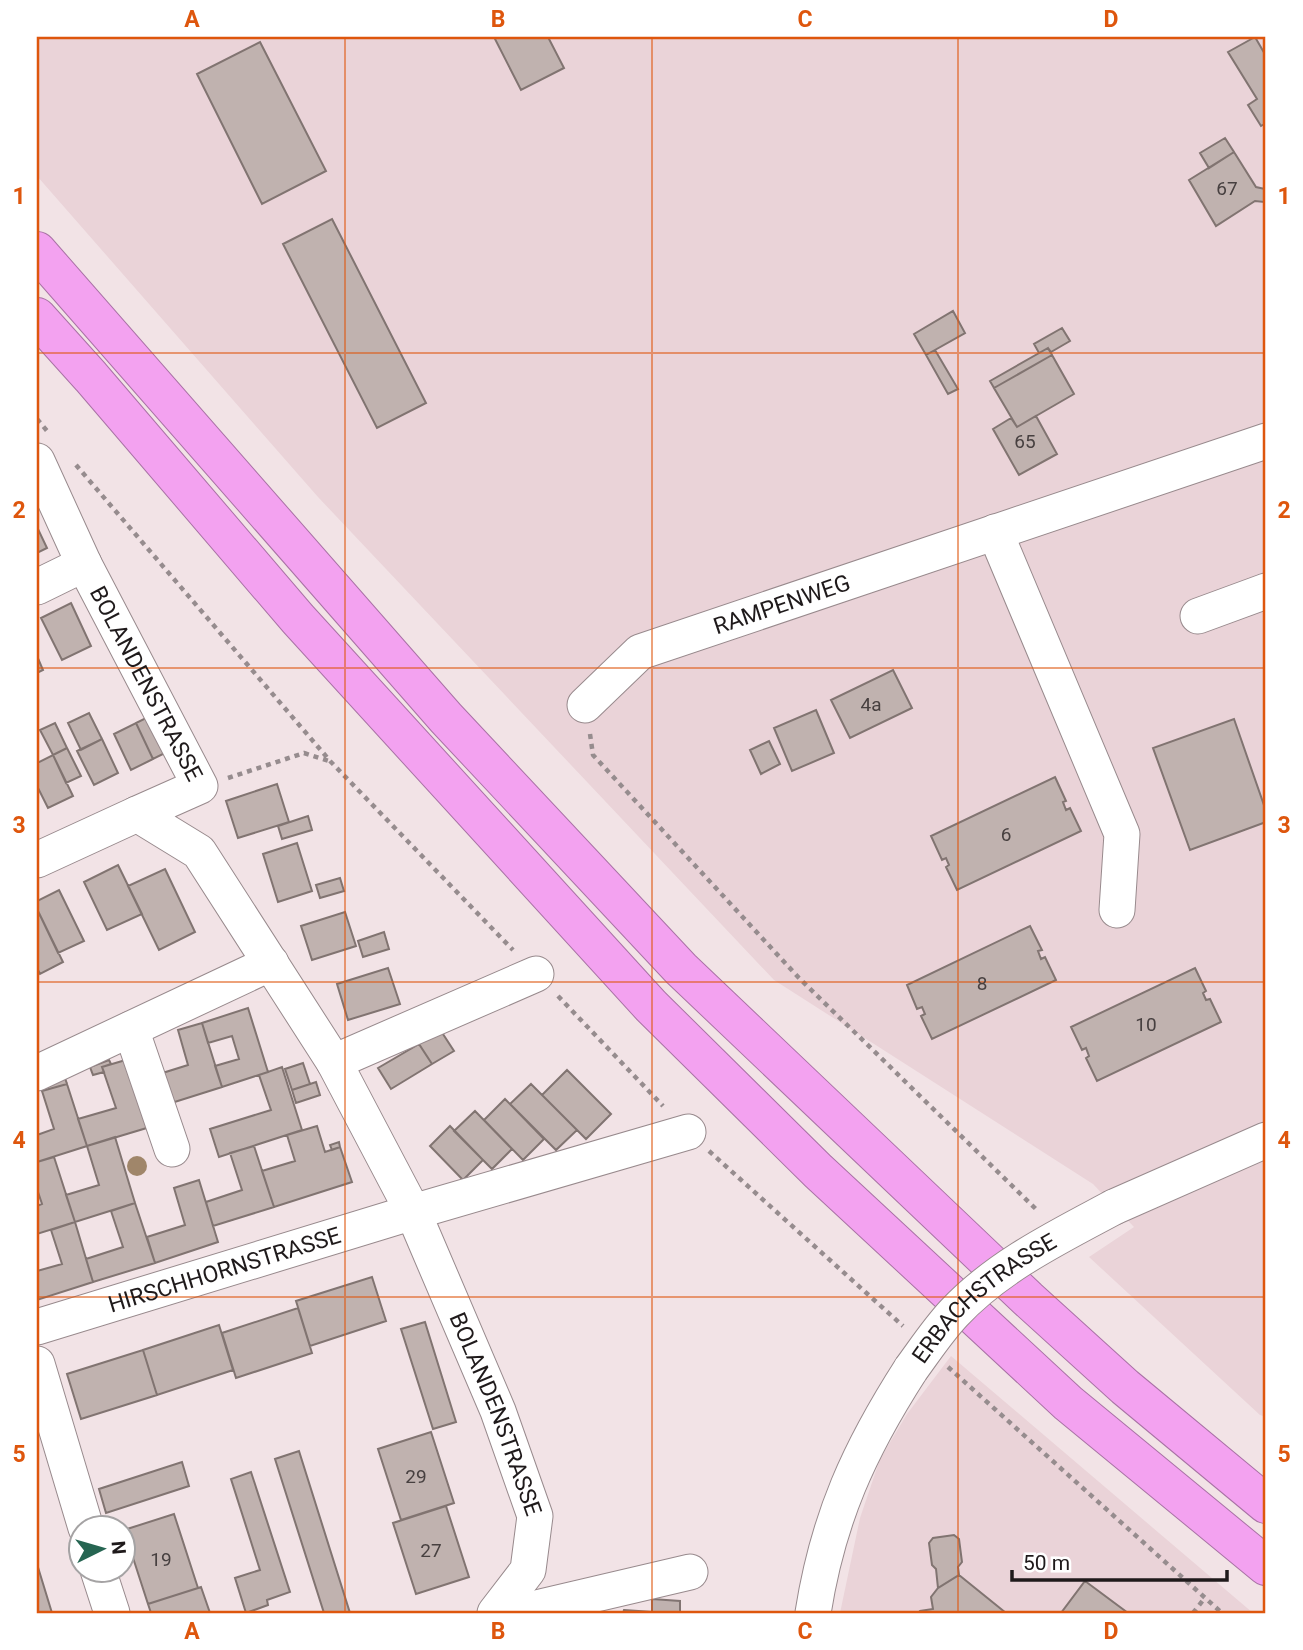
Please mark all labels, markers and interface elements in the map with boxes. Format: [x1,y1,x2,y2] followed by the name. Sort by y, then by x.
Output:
[184,6,200,33] text: A
[491,6,505,33] text: B
[797,6,813,33] text: C
[1104,6,1118,33] text: D
[1216,177,1238,200] house number: 67
[12,183,26,210] text: 1
[1277,183,1291,210] text: 1
[1014,430,1036,453] house number: 65
[12,497,26,524] text: 2
[1277,497,1291,524] text: 2
[710,569,854,640] street label: RAMPENWEG
[84,582,208,785] street label: BOLANDENSTRASSE
[860,693,882,716] house number: 4a
[12,812,26,839] text: 3
[1277,812,1291,839] text: 3
[1001,823,1011,846] house number: 6
[977,972,987,995] house number: 8
[1135,1013,1157,1036] house number: 10
[12,1127,26,1154] text: 4
[1277,1127,1291,1154] text: 4
[105,1221,344,1318] street label: HIRSCHHORNSTRASSE
[906,1227,1061,1368] street label: ERBACHSTRASSE
[444,1308,547,1519] street label: BOLANDENSTRASSE
[12,1441,26,1468] text: 5
[1277,1441,1291,1468] text: 5
[405,1465,427,1488] house number: 29
[66,1514,136,1584] north arrow
[1012,1538,1228,1582] scale bar
[420,1539,442,1562] house number: 27
[106,1540,130,1555] text: N
[150,1548,172,1571] house number: 19
[1023,1551,1070,1575] text: 50 m
[184,1618,200,1645] text: A
[491,1618,505,1645] text: B
[797,1618,813,1645] text: C
[1104,1618,1118,1645] text: D

